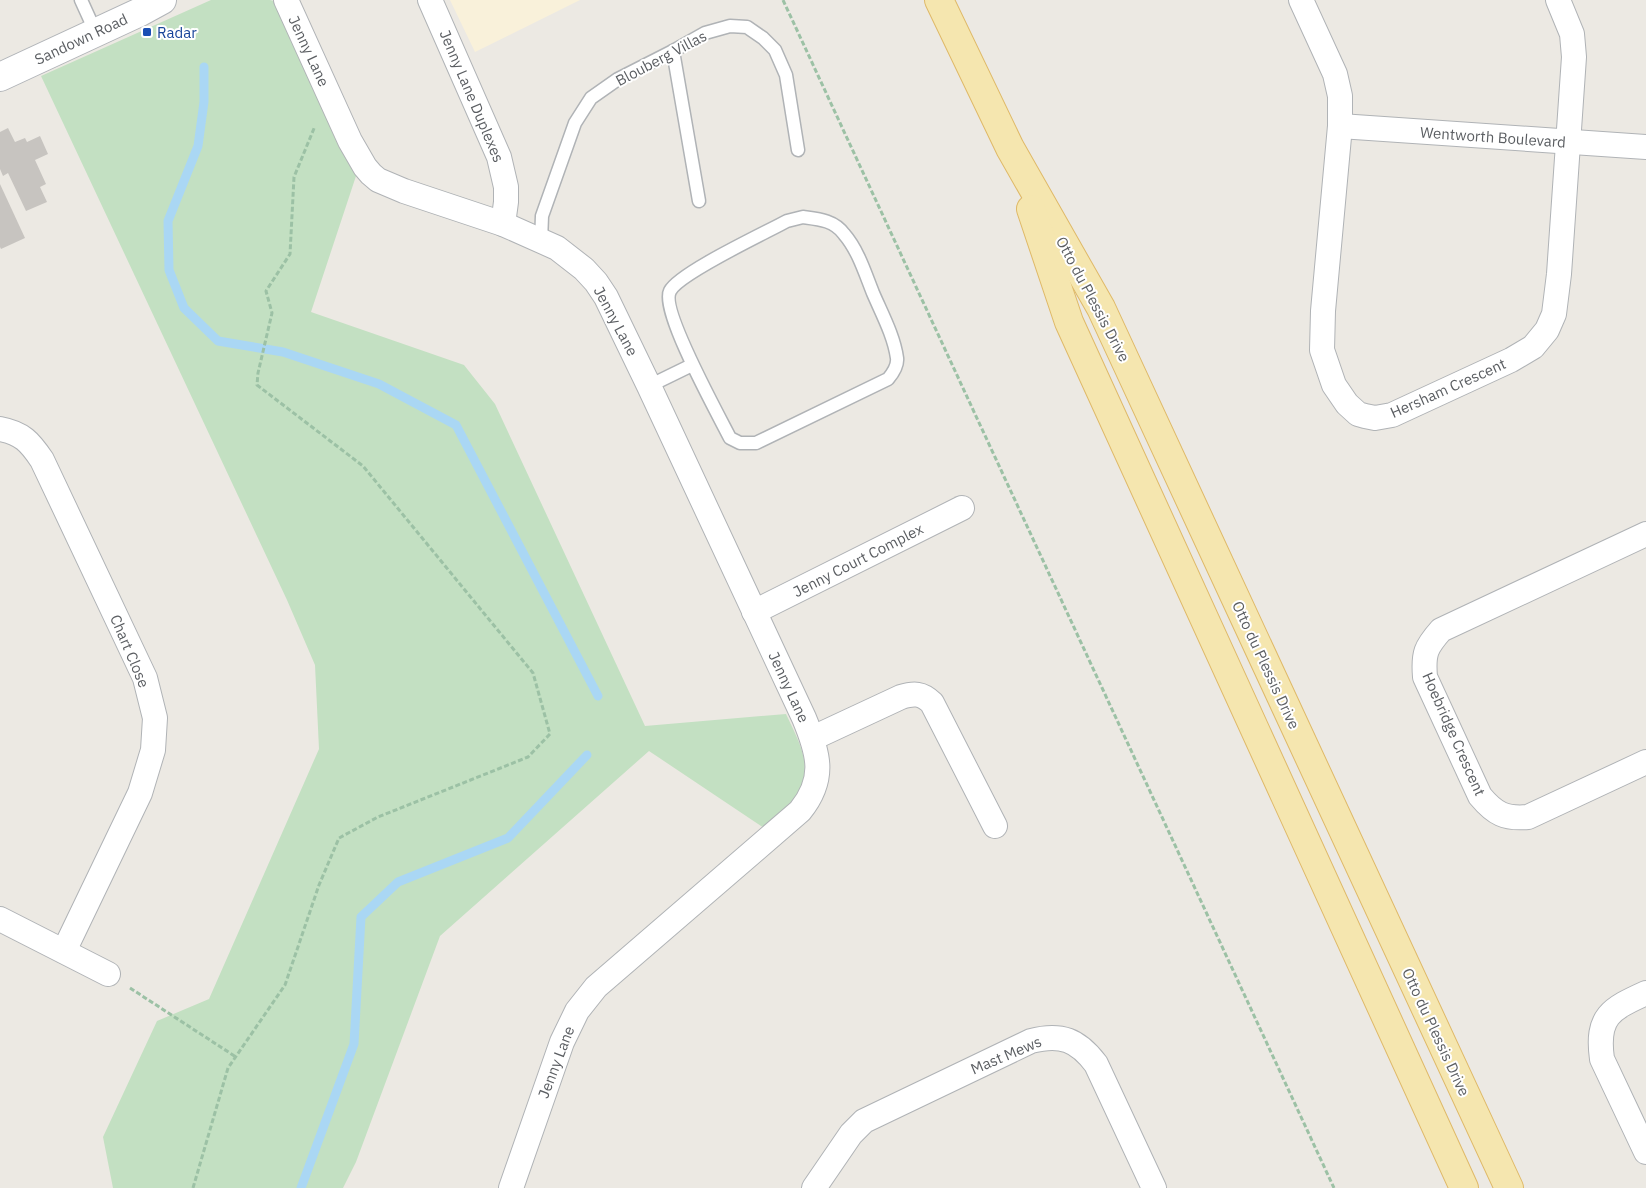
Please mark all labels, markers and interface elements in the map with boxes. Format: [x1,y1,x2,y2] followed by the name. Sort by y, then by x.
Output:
[32,9,130,69] street label: Sandown Road
[284,12,334,90] street label: Jenny Lane
[157,23,197,42] place label: Radar
[141,26,153,38] marker: Radar
[612,26,710,90] street label: Blouberg Villas
[436,27,508,165] street label: Jenny Lane Duplexes
[1419,122,1567,152] street label: Wentworth Boulevard
[1052,233,1134,365] street label: Otto du Plessis Drive
[590,283,642,359] street label: Jenny Lane
[1387,354,1509,422] street label: Hersham Crescent
[790,519,927,601] street label: Jenny Court Complex
[1228,598,1304,732] street label: Otto du Plessis Drive
[106,612,154,690] street label: Chart Close
[764,648,814,726] street label: Jenny Lane
[1418,669,1490,799] street label: Hoebridge Crescent
[1398,965,1474,1099] street label: Otto du Plessis Drive
[533,1023,579,1101] street label: Jenny Lane
[968,1032,1044,1078] street label: Mast Mews

